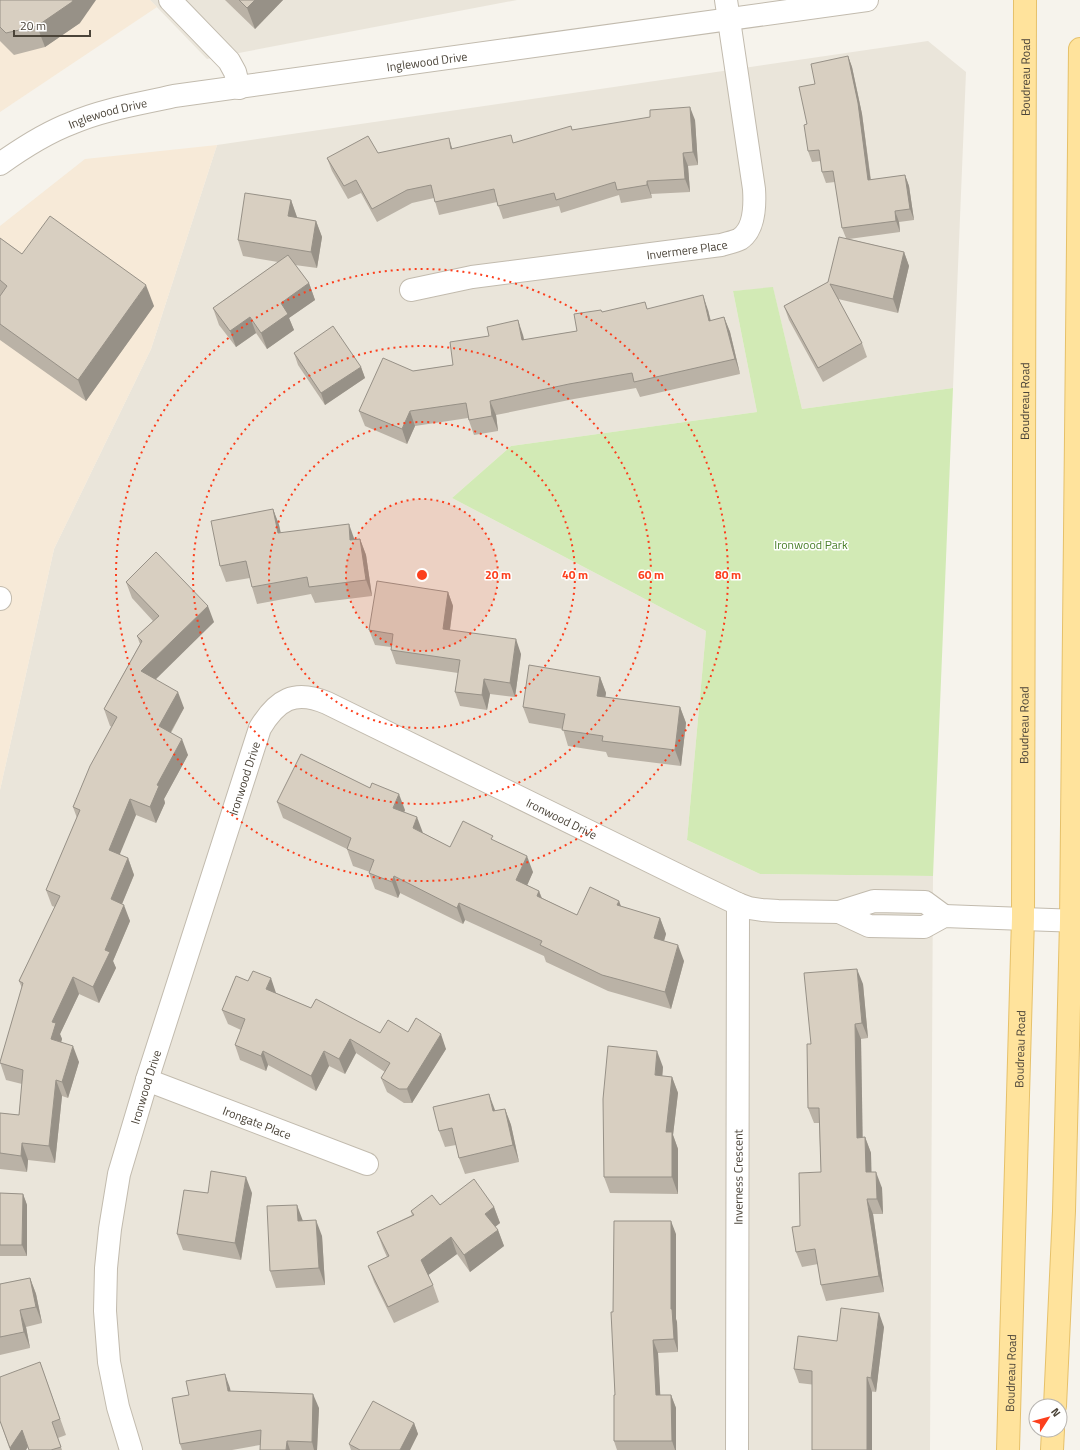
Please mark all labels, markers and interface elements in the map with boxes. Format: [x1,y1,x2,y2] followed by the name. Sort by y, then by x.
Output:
[14,12,90,38] scale bar
[20,16,46,35] text: 20 m
[1015,38,1034,116] street label: Boudreau Road
[385,46,468,76] street label: Inglewood Drive
[65,93,149,133] street label: Inglewood Drive
[645,234,729,264] street label: Invermere Place
[1015,362,1034,440] street label: Boudreau Road
[774,535,848,554] park label: Ironwood Park
[485,565,511,584] text: 20 m
[562,565,588,584] text: 40 m
[638,565,664,584] text: 60 m
[715,565,741,584] text: 80 m
[415,568,429,582] centre of rings
[1014,686,1033,764] street label: Boudreau Road
[223,739,265,818] street label: Ironwood Drive
[523,793,601,844] street label: Ironwood Drive
[1009,1010,1030,1088] street label: Boudreau Road
[125,1047,166,1126] street label: Ironwood Drive
[220,1100,294,1144] street label: Irongate Place
[728,1128,747,1225] street label: Inverness Crescent
[1000,1334,1021,1412] street label: Boudreau Road
[1028,1398,1068,1438] north arrow
[1047,1404,1065,1420] text: N

